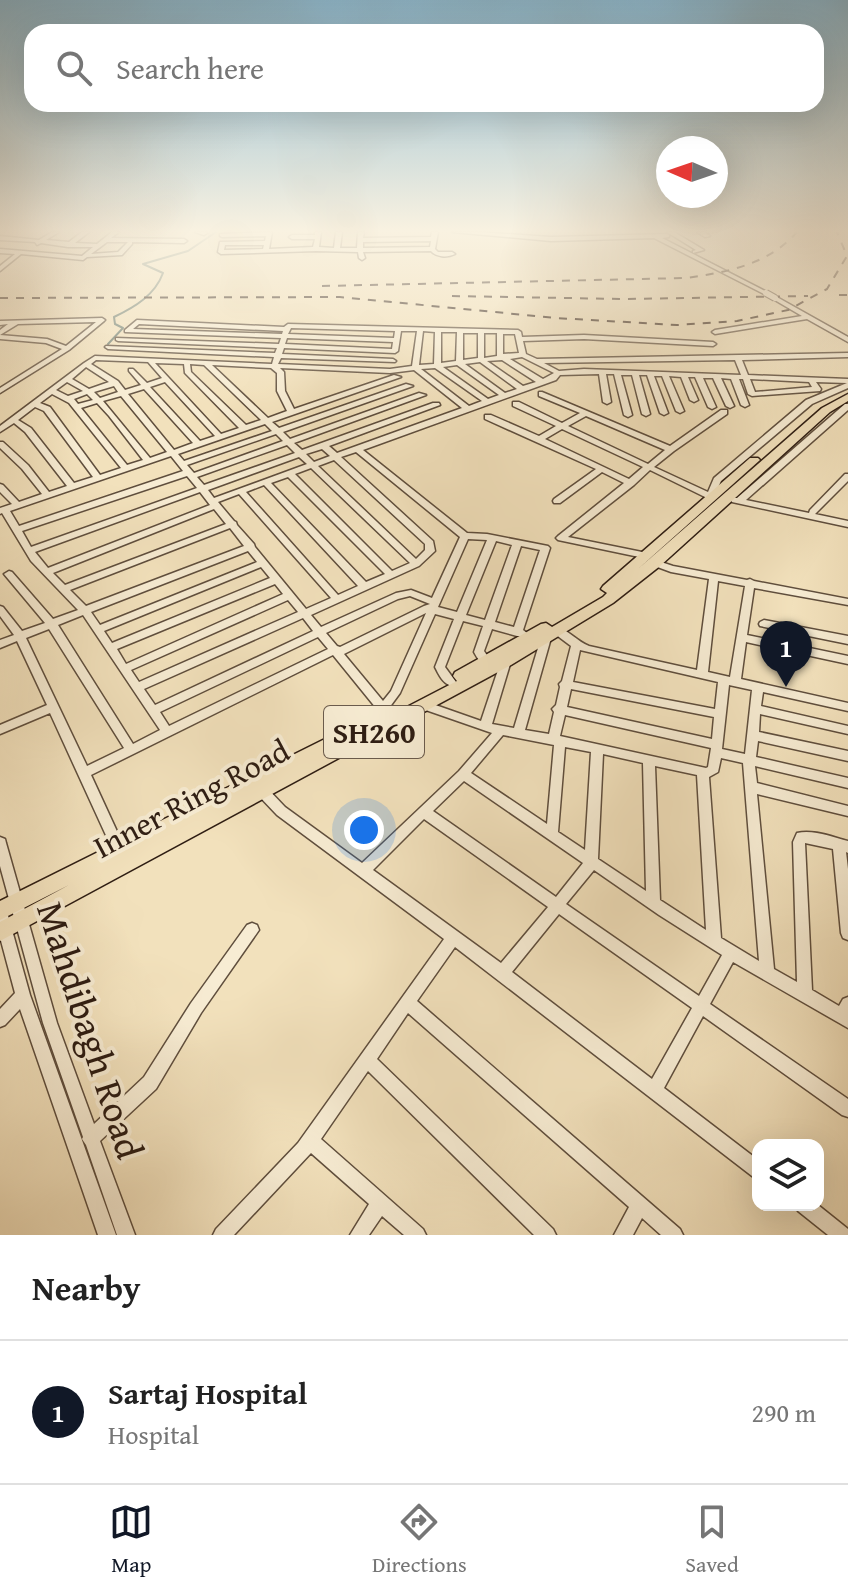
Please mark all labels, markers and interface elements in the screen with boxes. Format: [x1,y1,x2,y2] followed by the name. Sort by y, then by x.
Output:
[24,24,824,112] search box
[52,46,96,90] icon: search
[116,46,264,90] text: Search here
[656,136,728,208] north arrow
[760,621,812,687] pin: 1
[324,706,424,758] road number: SH260
[84,726,298,870] street label: Inner Ring Road
[344,810,384,850] your location
[23,894,159,1166] street label: Mahdibagh Road
[752,1139,824,1211] map controls
[752,1139,824,1211] button: layers
[32,1263,141,1312] text: Nearby
[108,1371,307,1415] text: Sartaj Hospital
[51,1393,65,1432] text: 1
[751,1393,816,1432] text: 290 m
[108,1415,199,1454] text: Hospital
[109,1500,153,1580] tab: Map
[372,1500,467,1580] tab: Directions
[685,1500,739,1580] tab: Saved

